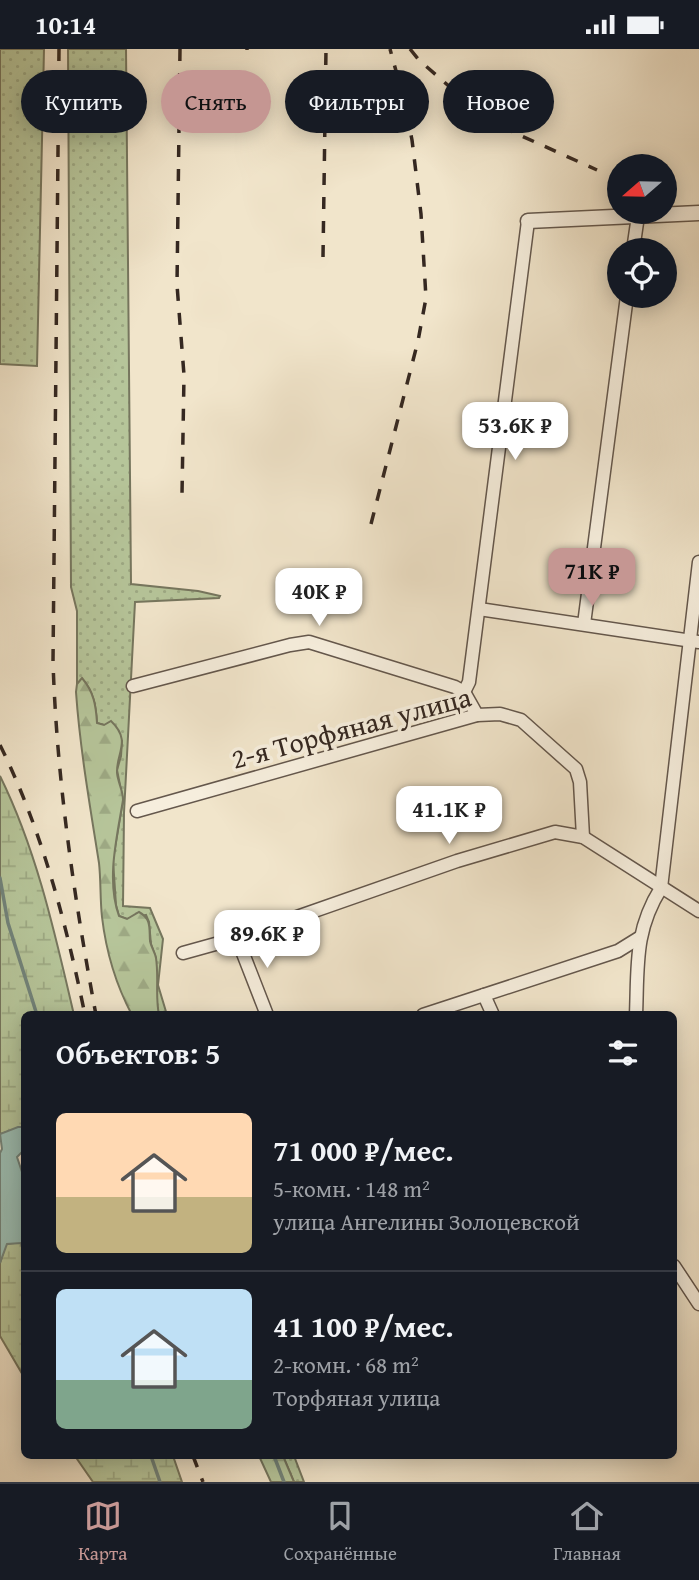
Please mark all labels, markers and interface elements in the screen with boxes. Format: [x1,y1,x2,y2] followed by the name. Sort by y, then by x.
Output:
[35,5,96,44] text: 10:14
[21,70,147,133] chip: Купить
[161,70,271,133] chip: Снять
[285,70,429,133] chip: Фильтры
[443,70,554,133] chip: Новое
[607,154,677,224] north arrow
[607,154,677,308] map controls
[607,238,677,308] button: locate
[450,403,580,462] pin: 53.6K ₽
[478,408,552,441] text: 53.6K ₽
[543,549,641,608] pin: 71K ₽
[564,554,620,587] text: 71K ₽
[270,569,368,628] pin: 40K ₽
[291,574,347,607] text: 40K ₽
[226,675,476,779] street label: 2-я Торфяная улица
[384,787,514,846] pin: 41.1K ₽
[412,792,486,825] text: 41.1K ₽
[202,911,332,970] pin: 89.6K ₽
[230,916,304,949] text: 89.6K ₽
[56,1031,220,1075] text: Объектов: 5
[604,1034,642,1072] icon: filters
[273,1128,454,1172] text: 71 000 ₽/мес.
[112,1141,196,1225] icon: home
[273,1172,430,1205] text: 5-комн. · 148 m²
[273,1205,580,1238] text: улица Ангелины Золоцевской
[273,1304,454,1348] text: 41 100 ₽/мес.
[112,1317,196,1401] icon: home
[273,1348,419,1381] text: 2-комн. · 68 m²
[273,1381,440,1414] text: Торфяная улица
[78,1497,127,1567] tab: Карта
[284,1497,397,1567] tab: Сохранённые
[553,1497,621,1567] tab: Главная

